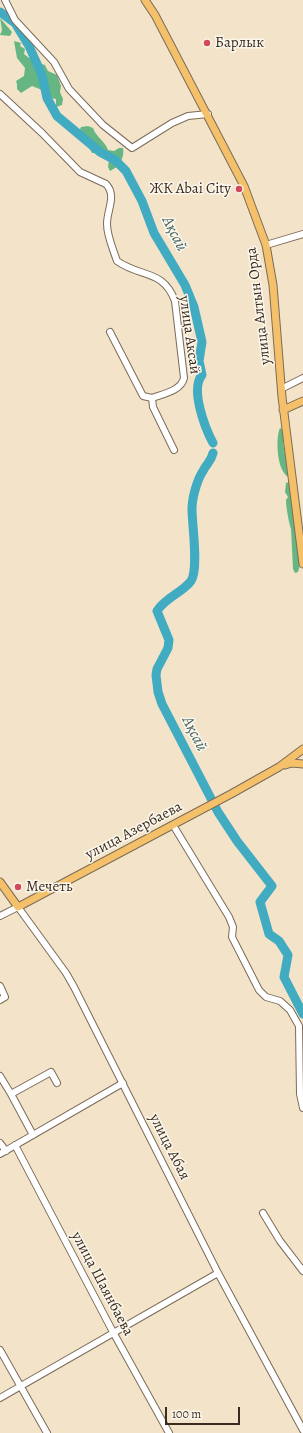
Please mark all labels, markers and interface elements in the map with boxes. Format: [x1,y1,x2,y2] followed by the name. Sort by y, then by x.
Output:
[215,34,264,52] place label: Барлык
[202,38,212,48] marker: Барлык
[150,180,231,198] place label: ЖК Abai City
[234,184,244,194] marker: ЖК Abai City
[157,213,191,255] water label: Ақсай
[243,246,275,366] street label: улица Алтын Орда
[175,295,203,375] street label: улица Аксай
[177,713,211,755] water label: Ақсай
[83,798,185,864] street label: улица Азербаева
[26,878,72,896] place label: Мечеть
[13,882,23,892] marker: Мечеть
[145,1111,193,1183] street label: улица Абая
[67,1229,137,1339] street label: улица Шаянбаева
[167,1399,242,1425] scale bar
[172,1406,201,1422] text: 100 m

